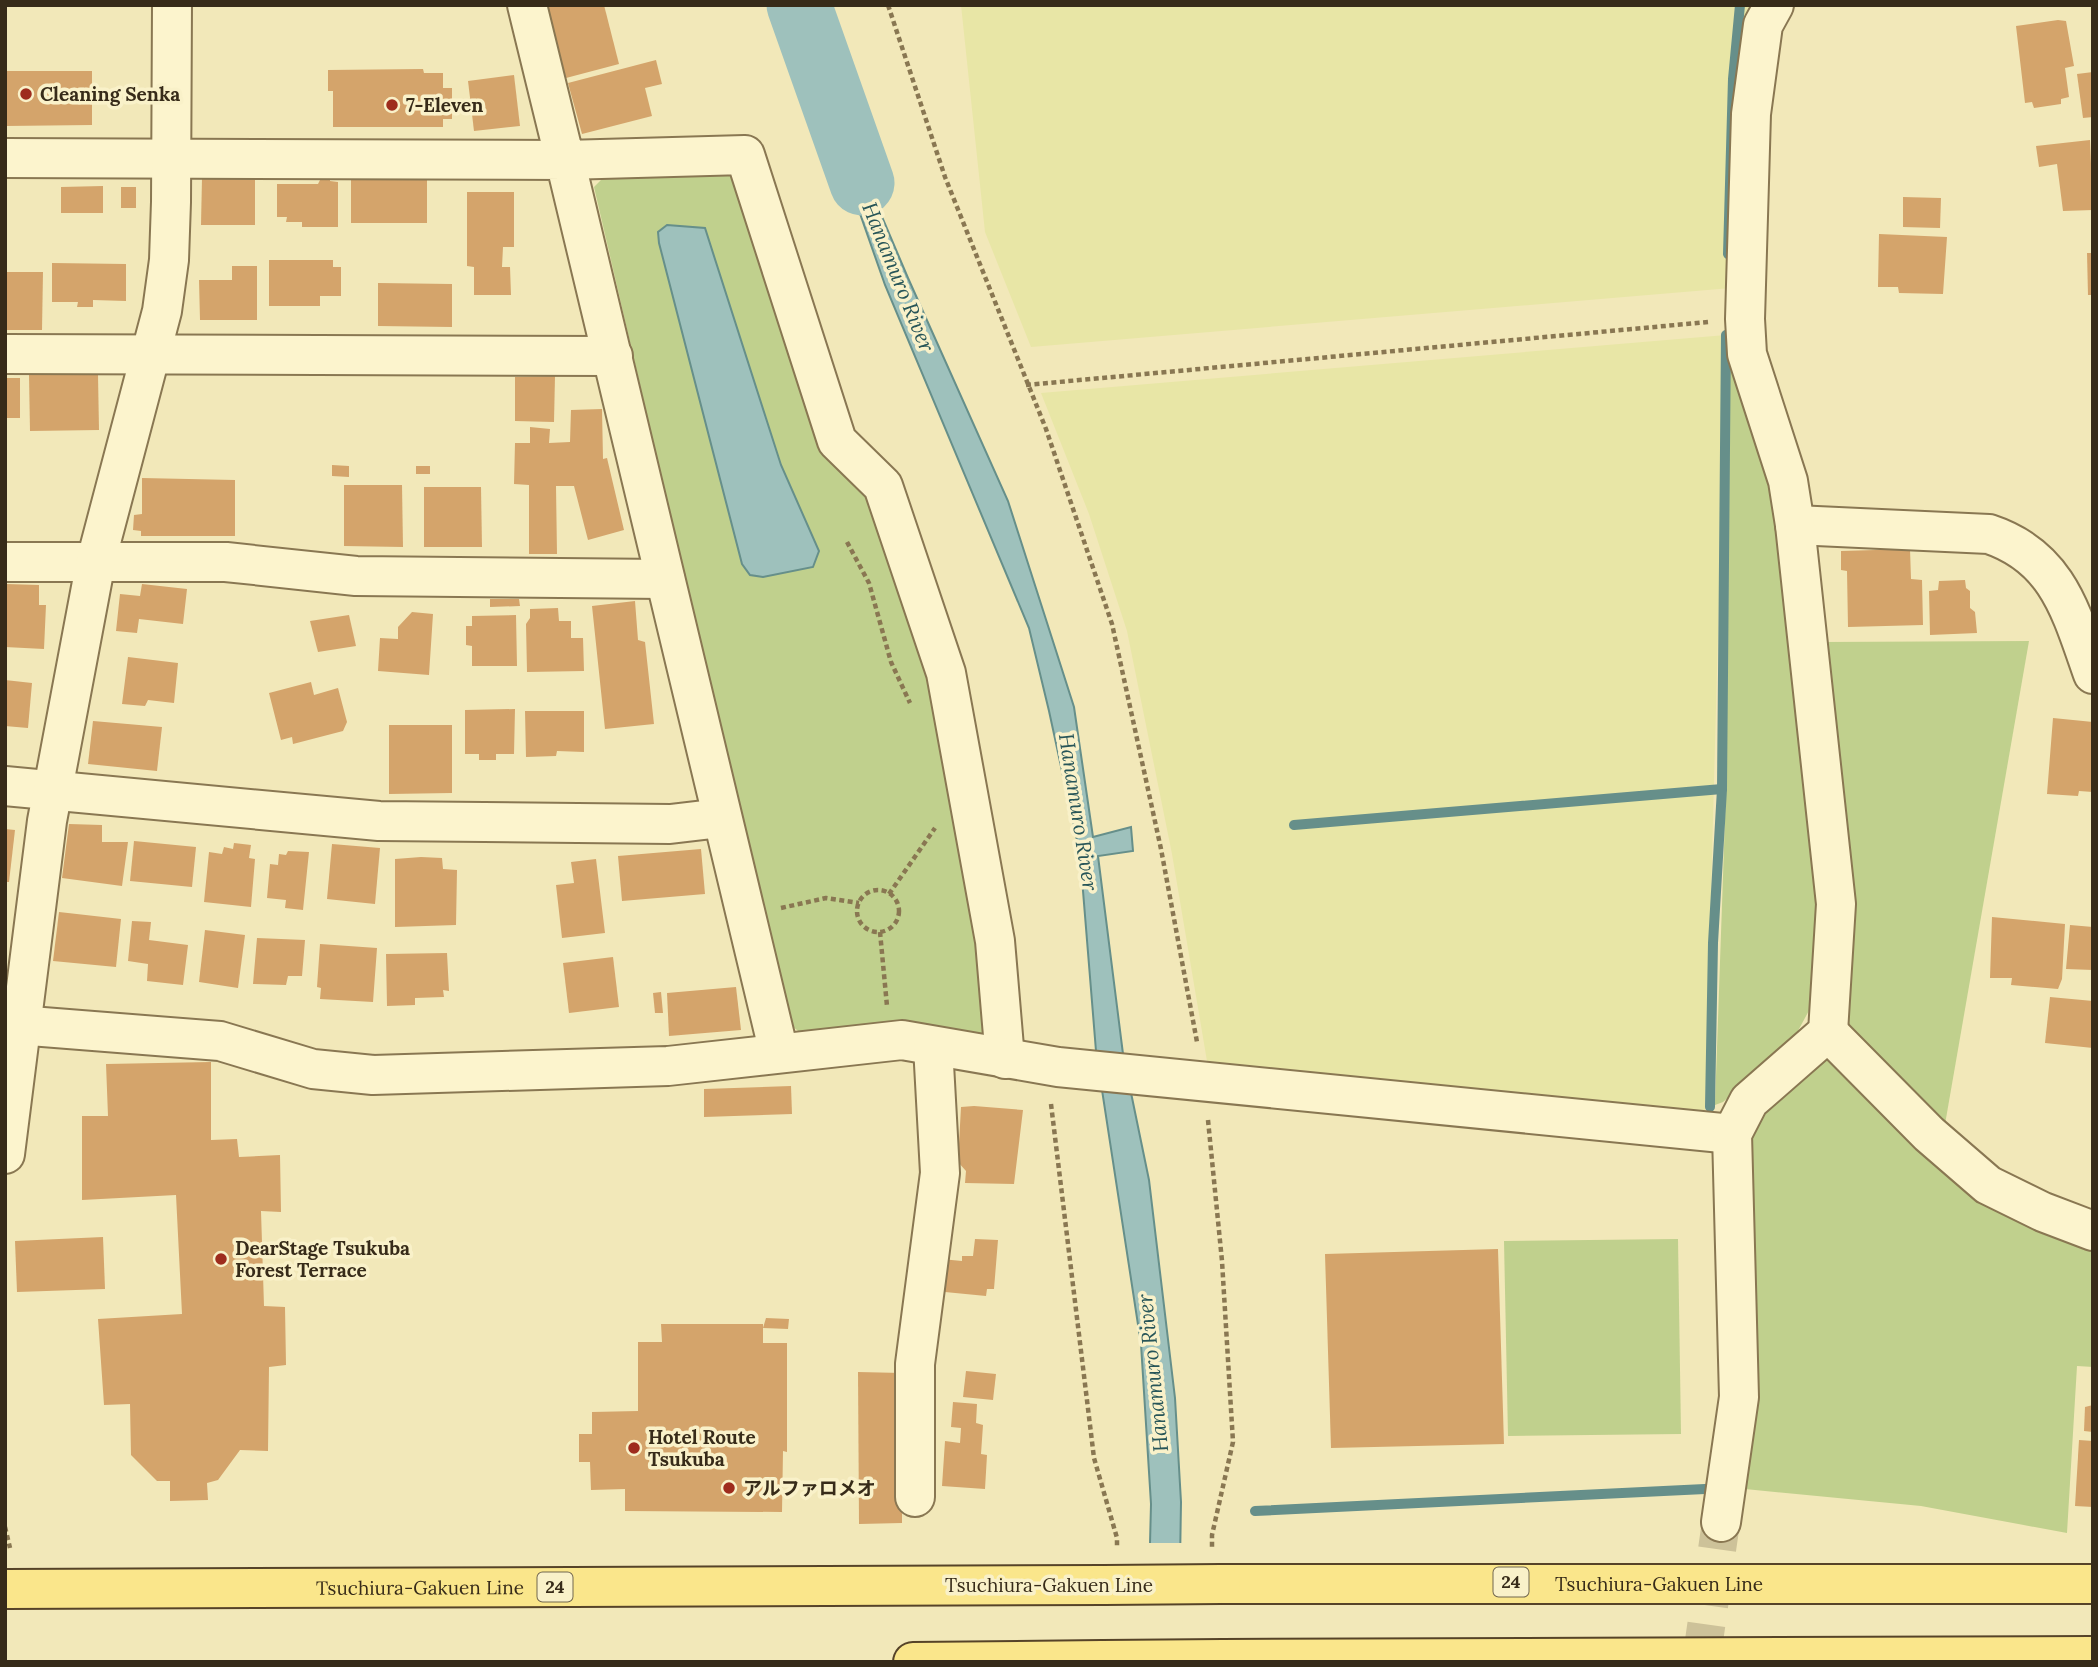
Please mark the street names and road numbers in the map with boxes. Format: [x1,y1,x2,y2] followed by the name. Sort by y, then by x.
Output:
[1494,1568,1528,1596] road number: 24
[538,1572,572,1602] road number: 24
[1555,1572,1763,1596] street label: Tsuchiura-Gakuen Line
[945,1573,1153,1597] street label: Tsuchiura-Gakuen Line
[316,1575,524,1600] street label: Tsuchiura-Gakuen Line

